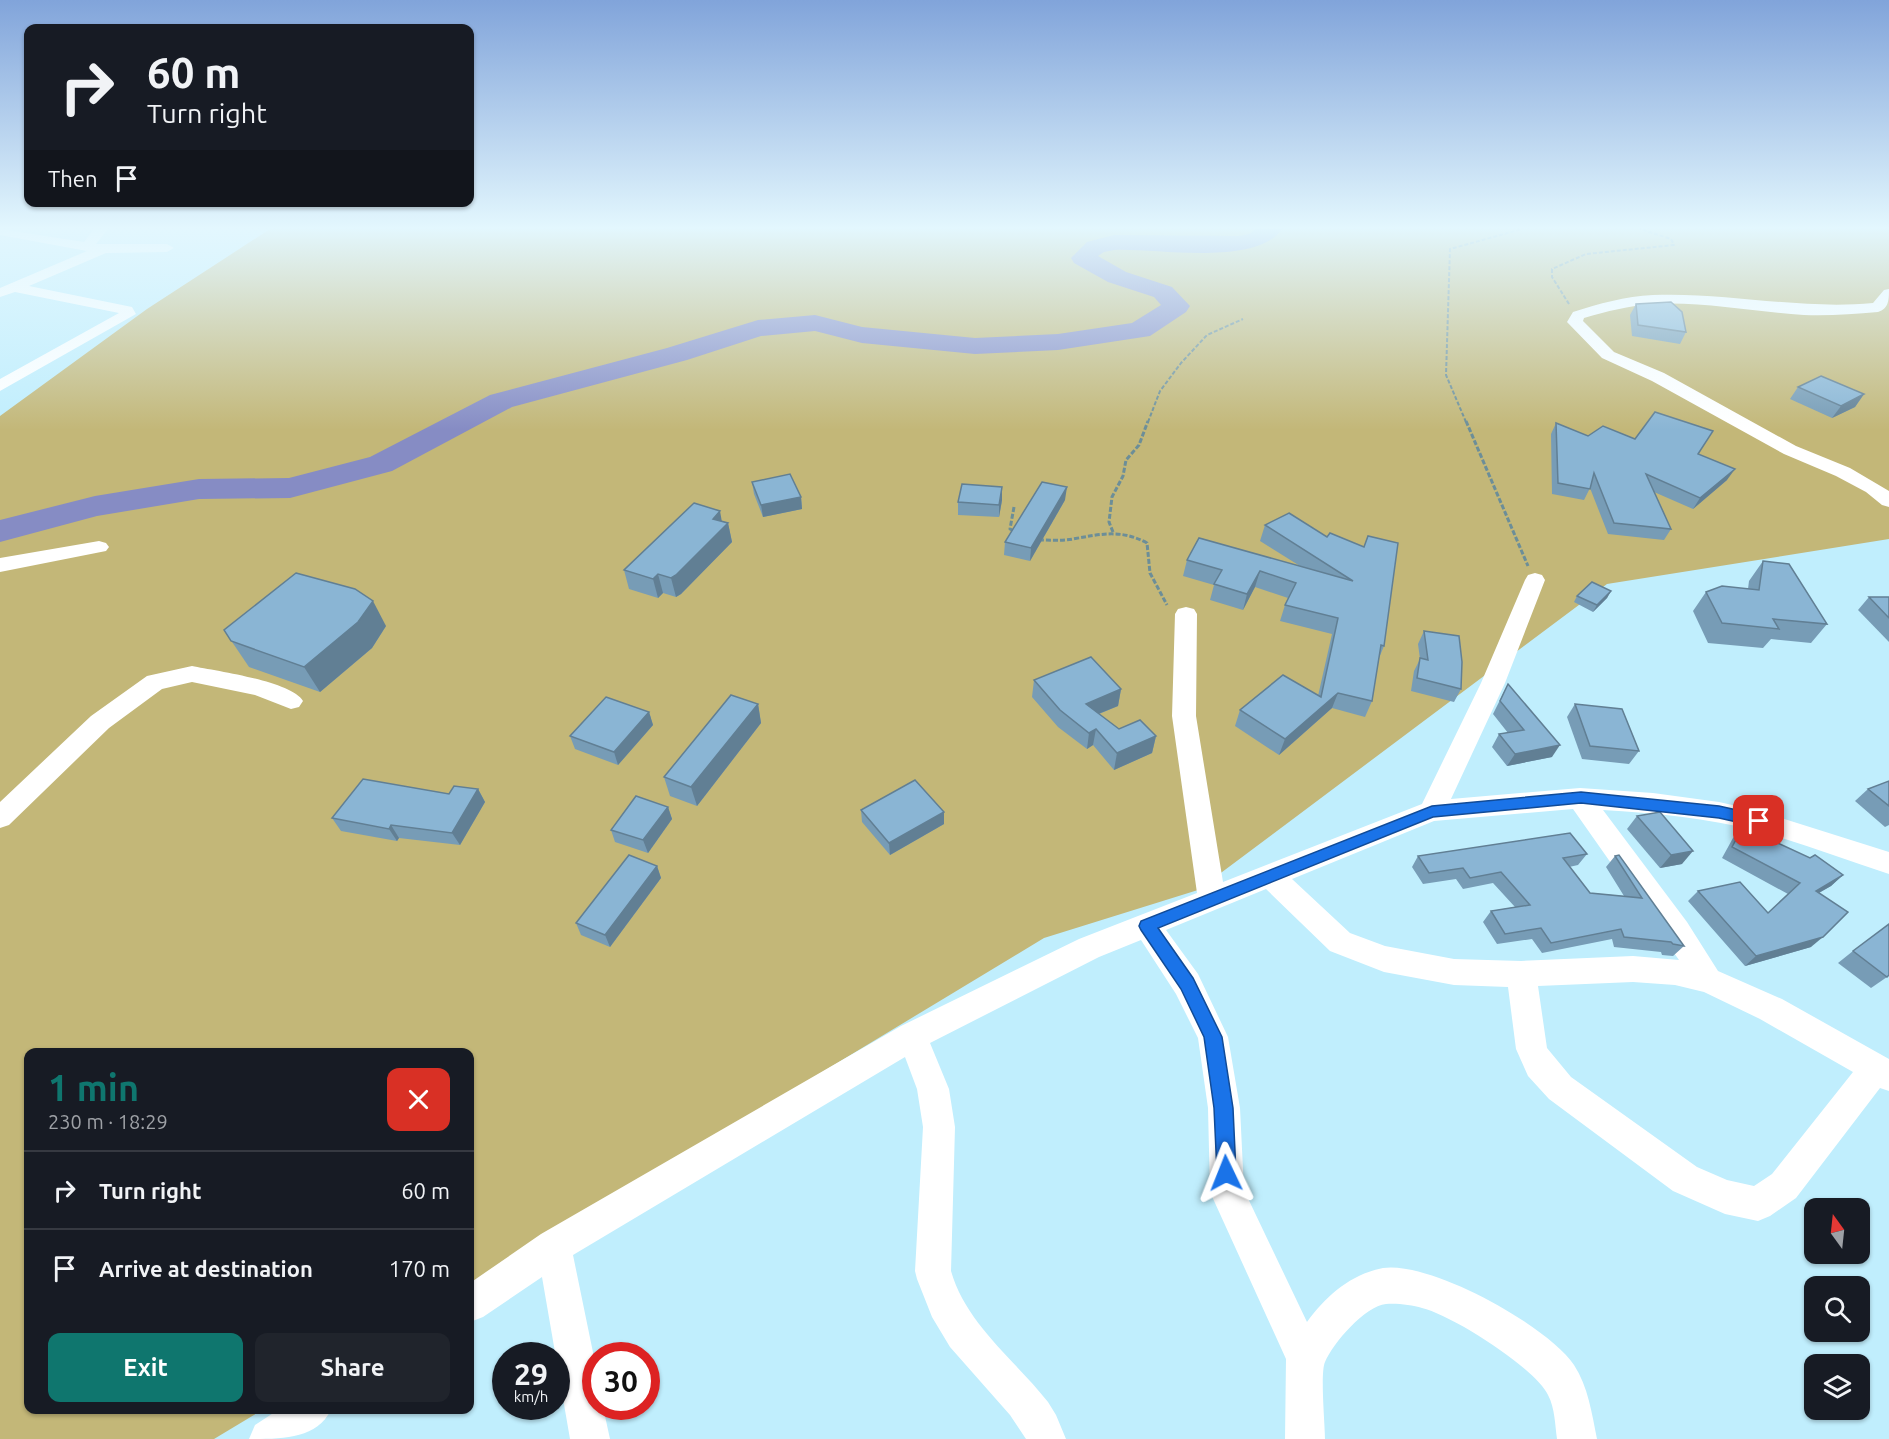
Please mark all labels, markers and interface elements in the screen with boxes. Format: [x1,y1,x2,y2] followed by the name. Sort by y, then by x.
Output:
[48,48,126,126] icon: right
[147,49,241,96] text: 60 m
[147,98,267,128] text: Turn right
[110,162,143,195] icon: arrive
[48,166,98,191] text: Then
[1733,795,1784,846] pin
[1742,804,1775,837] icon: arrive
[48,1067,139,1108] text: 1 min
[387,1068,450,1131] button: close
[48,1110,168,1133] text: 230 m · 18:29
[1194,1141,1258,1205] position arrow
[48,1174,81,1207] icon: right
[99,1178,201,1203] text: Turn right
[401,1178,450,1203] text: 60 m
[1804,1198,1870,1264] north arrow
[1804,1198,1870,1420] map controls
[48,1252,81,1285] icon: arrive
[99,1256,313,1281] text: Arrive at destination
[389,1256,450,1281] text: 170 m
[1804,1276,1870,1342] button: search
[48,1333,243,1402] button: Exit
[255,1333,450,1402] button: Share
[582,1342,660,1420] speed limit sign: 30
[1804,1354,1870,1420] button: layers
[514,1357,548,1391] text: 29
[514,1388,548,1405] text: km/h

